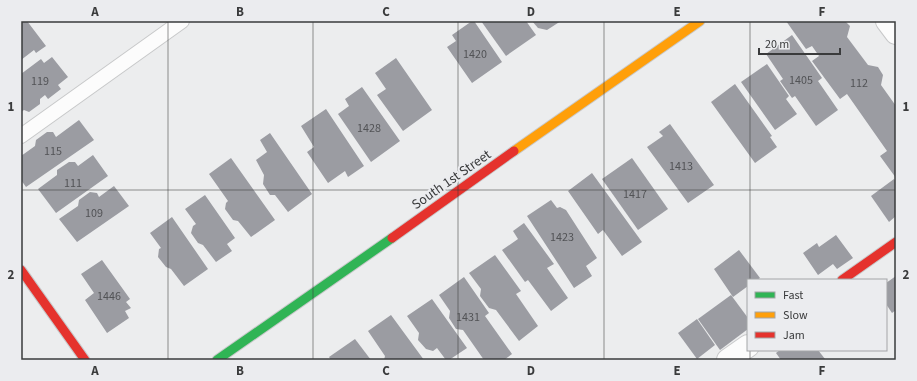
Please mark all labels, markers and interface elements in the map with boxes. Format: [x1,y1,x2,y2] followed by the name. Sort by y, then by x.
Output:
[90,3,99,21] text: A
[236,3,244,21] text: B
[382,3,390,21] text: C
[527,3,535,21] text: D
[673,3,681,21] text: E
[819,3,826,21] text: F
[759,30,840,56] scale bar
[765,36,789,53] text: 20 m
[463,46,487,63] house number: 1420
[789,72,813,89] house number: 1405
[31,73,49,90] house number: 119
[850,75,868,92] house number: 112
[8,98,15,116] text: 1
[903,98,910,116] text: 1
[357,120,381,137] house number: 1428
[44,143,62,160] house number: 115
[408,145,496,215] street label: South 1st Street
[669,158,693,175] house number: 1413
[64,175,82,192] house number: 111
[623,186,647,203] house number: 1417
[85,205,103,222] house number: 109
[550,229,574,246] house number: 1423
[8,266,15,284] text: 2
[903,266,910,284] text: 2
[747,279,887,351] legend
[783,287,803,304] text: Fast
[97,288,121,305] house number: 1446
[783,307,808,324] text: Slow
[456,309,480,326] house number: 1431
[783,327,805,344] text: Jam
[90,362,99,380] text: A
[236,362,244,380] text: B
[382,362,390,380] text: C
[527,362,535,380] text: D
[673,362,681,380] text: E
[819,362,826,380] text: F

